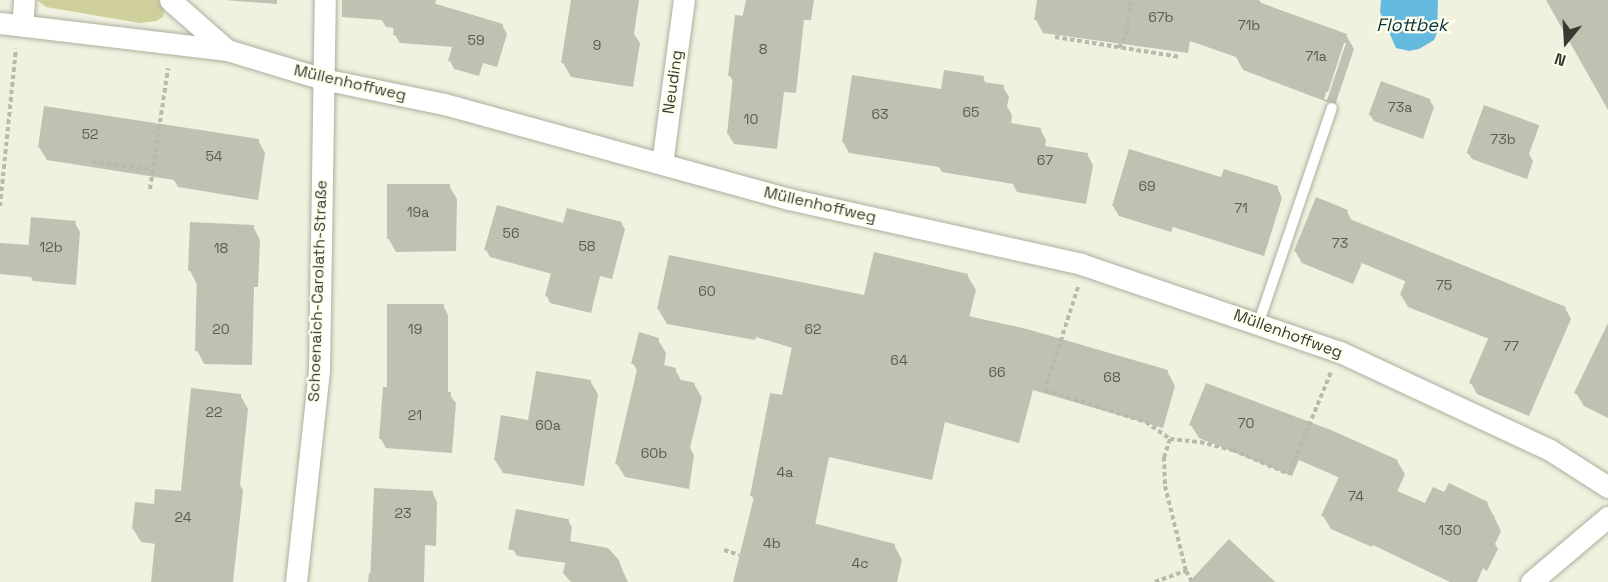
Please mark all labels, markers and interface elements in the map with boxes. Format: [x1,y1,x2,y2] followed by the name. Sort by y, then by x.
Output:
[1148,9,1174,25] house number: 67b
[1536,12,1596,72] north arrow
[1376,14,1448,36] water label: Flottbek
[1238,17,1260,33] house number: 71b
[468,32,484,48] house number: 59
[593,37,601,53] house number: 9
[759,41,767,57] house number: 8
[1305,48,1327,64] house number: 71a
[1552,48,1569,71] text: N
[659,49,687,115] street label: Neuding
[292,61,408,105] street label: Müllenhoffweg
[1388,99,1412,115] house number: 73a
[963,104,979,120] house number: 65
[871,106,889,122] house number: 63
[744,111,758,127] house number: 10
[82,126,98,142] house number: 52
[1490,131,1516,147] house number: 73b
[205,148,223,164] house number: 54
[1037,152,1053,168] house number: 67
[1138,178,1156,194] house number: 69
[305,180,331,402] street label: Schoenaich-Carolath-Straße
[762,183,878,227] street label: Müllenhoffweg
[1234,200,1248,216] house number: 71
[407,204,429,220] house number: 19a
[503,225,519,241] house number: 56
[1332,235,1348,251] house number: 73
[578,238,596,254] house number: 58
[39,239,63,255] house number: 12b
[214,240,228,256] house number: 18
[1436,277,1452,293] house number: 75
[698,283,716,299] house number: 60
[1231,305,1345,363] street label: Müllenhoffweg
[212,321,230,337] house number: 20
[408,321,422,337] house number: 19
[805,321,821,337] house number: 62
[1503,338,1519,354] house number: 77
[890,352,908,368] house number: 64
[988,364,1006,380] house number: 66
[1103,369,1121,385] house number: 68
[206,404,222,420] house number: 22
[408,407,422,423] house number: 21
[1238,415,1254,431] house number: 70
[535,417,561,433] house number: 60a
[641,445,667,461] house number: 60b
[777,464,793,480] house number: 4a
[1348,488,1364,504] house number: 74
[395,505,411,521] house number: 23
[175,509,191,525] house number: 24
[1438,522,1462,538] house number: 130
[763,535,781,551] house number: 4b
[851,555,869,571] house number: 4c

